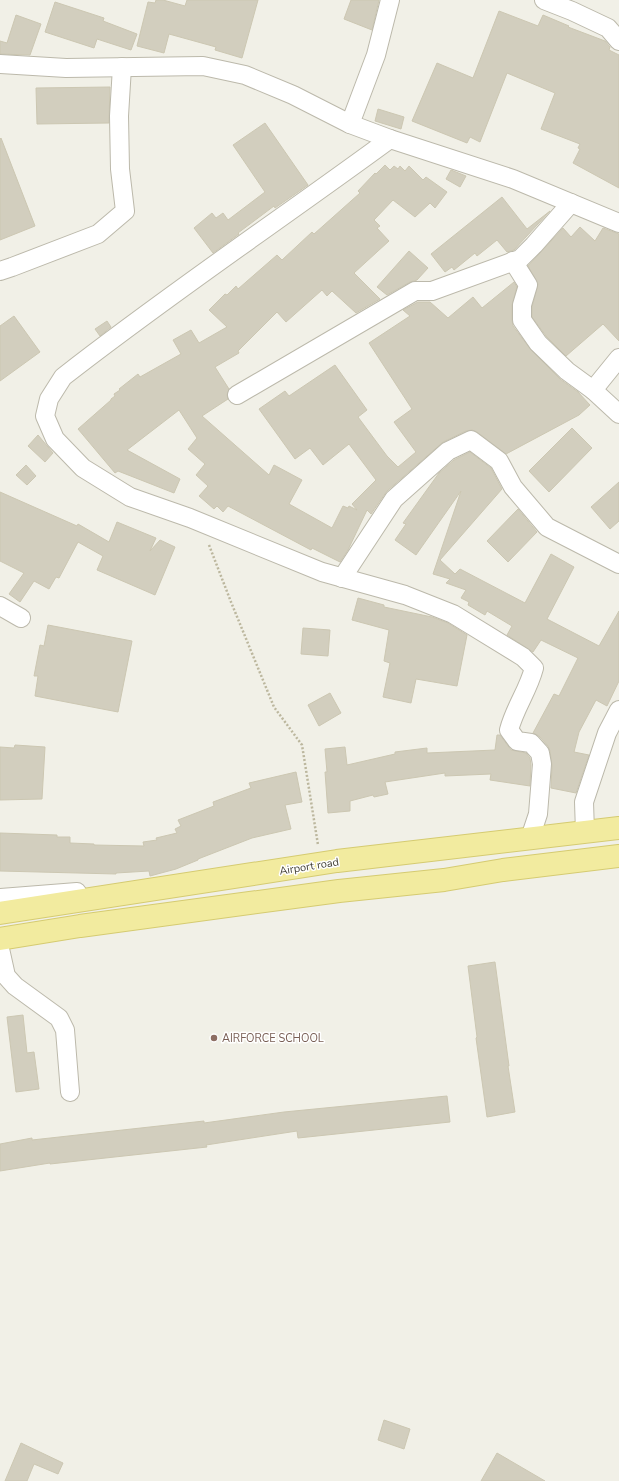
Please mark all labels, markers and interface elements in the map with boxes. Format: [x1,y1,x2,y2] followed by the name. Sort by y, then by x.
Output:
[278,854,340,879] street label: Airport road
[222,1031,324,1046] place label: AIRFORCE SCHOOL
[209,1033,219,1043] marker: AIRFORCE SCHOOL

